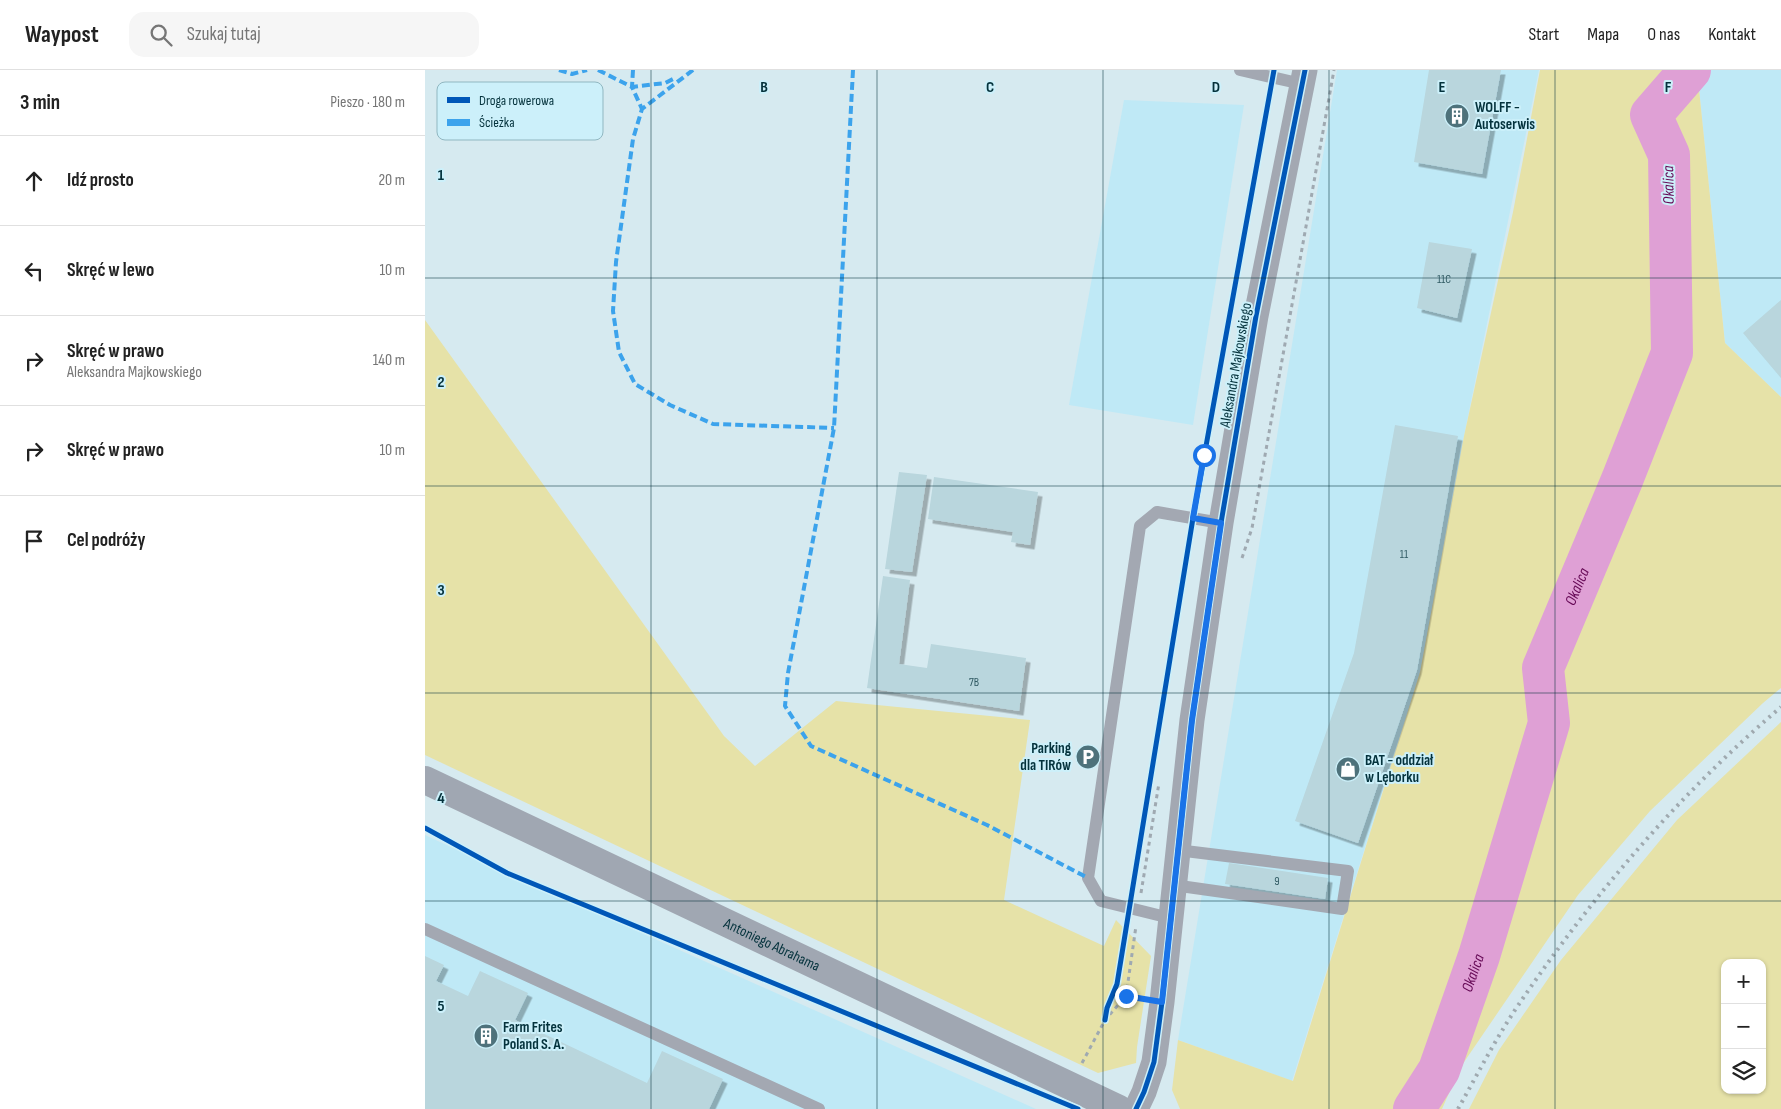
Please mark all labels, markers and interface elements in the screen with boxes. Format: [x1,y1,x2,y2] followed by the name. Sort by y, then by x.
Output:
[129,12,479,57] search box
[25,20,99,49] text: Waypost
[147,21,175,49] icon: search
[187,23,261,46] text: Szukaj tutaj
[1528,24,1559,45] text: Start
[1587,24,1619,45] text: Mapa
[1647,24,1680,45] text: O nas
[1708,24,1756,45] text: Kontakt
[760,78,768,97] text: B
[986,78,994,97] text: C
[1212,78,1220,97] text: D
[1439,78,1446,97] text: E
[1665,78,1672,97] text: F
[437,82,603,140] legend
[20,90,60,115] text: 3 min
[479,92,554,109] text: Droga rowerowa
[330,93,405,112] text: Pieszo · 180 m
[1474,98,1535,134] place label: WOLFF - Autoserwis
[1444,103,1470,129] building icon: WOLFF - Autoserwis
[479,114,515,131] text: Ścieżka
[1659,165,1679,205] water label: Okalica
[438,166,445,185] text: 1
[20,167,48,195] icon: ahead
[67,169,134,192] text: Idź prosto
[378,171,405,190] text: 20 m
[20,257,48,285] icon: left
[67,259,154,282] text: Skręć w lewo
[379,261,405,280] text: 10 m
[1437,272,1451,287] house number: 11C
[1215,301,1256,430] street label: Aleksandra Majkowskiego
[67,340,164,363] text: Skręć w prawo
[20,347,48,375] icon: right
[373,351,405,370] text: 140 m
[67,363,202,382] text: Aleksandra Majkowskiego
[437,373,445,392] text: 2
[20,437,48,465] icon: right
[67,439,164,462] text: Skręć w prawo
[379,441,405,460] text: 10 m
[1193,444,1216,467] route start
[20,527,48,555] icon: arrive
[67,529,145,552] text: Cel podróży
[1400,547,1409,562] house number: 11
[1561,565,1594,608] water label: Okalica
[437,581,445,600] text: 3
[969,675,979,690] house number: 7B
[1020,739,1072,775] place label: Parking dla TIRów
[1075,744,1101,770] parking icon: Parking dla TIRów
[1365,751,1434,787] place label: BAT - oddział w Lęborku
[1335,756,1361,782] shop icon: BAT - oddział w Lęborku
[437,789,445,808] text: 4
[1274,874,1280,889] house number: 9
[720,913,823,975] street label: Antoniego Abrahama
[1458,951,1489,995] water label: Okalica
[1721,959,1766,1094] map controls
[1721,959,1766,1004] button: +
[1115,985,1138,1008] route end
[437,997,445,1016] text: 5
[1721,1004,1766,1049] button: −
[503,1018,564,1054] place label: Farm Frites Poland S. A.
[473,1023,499,1049] building icon: Farm Frites Poland S. A.
[1721,1049,1766,1094] button: layers

